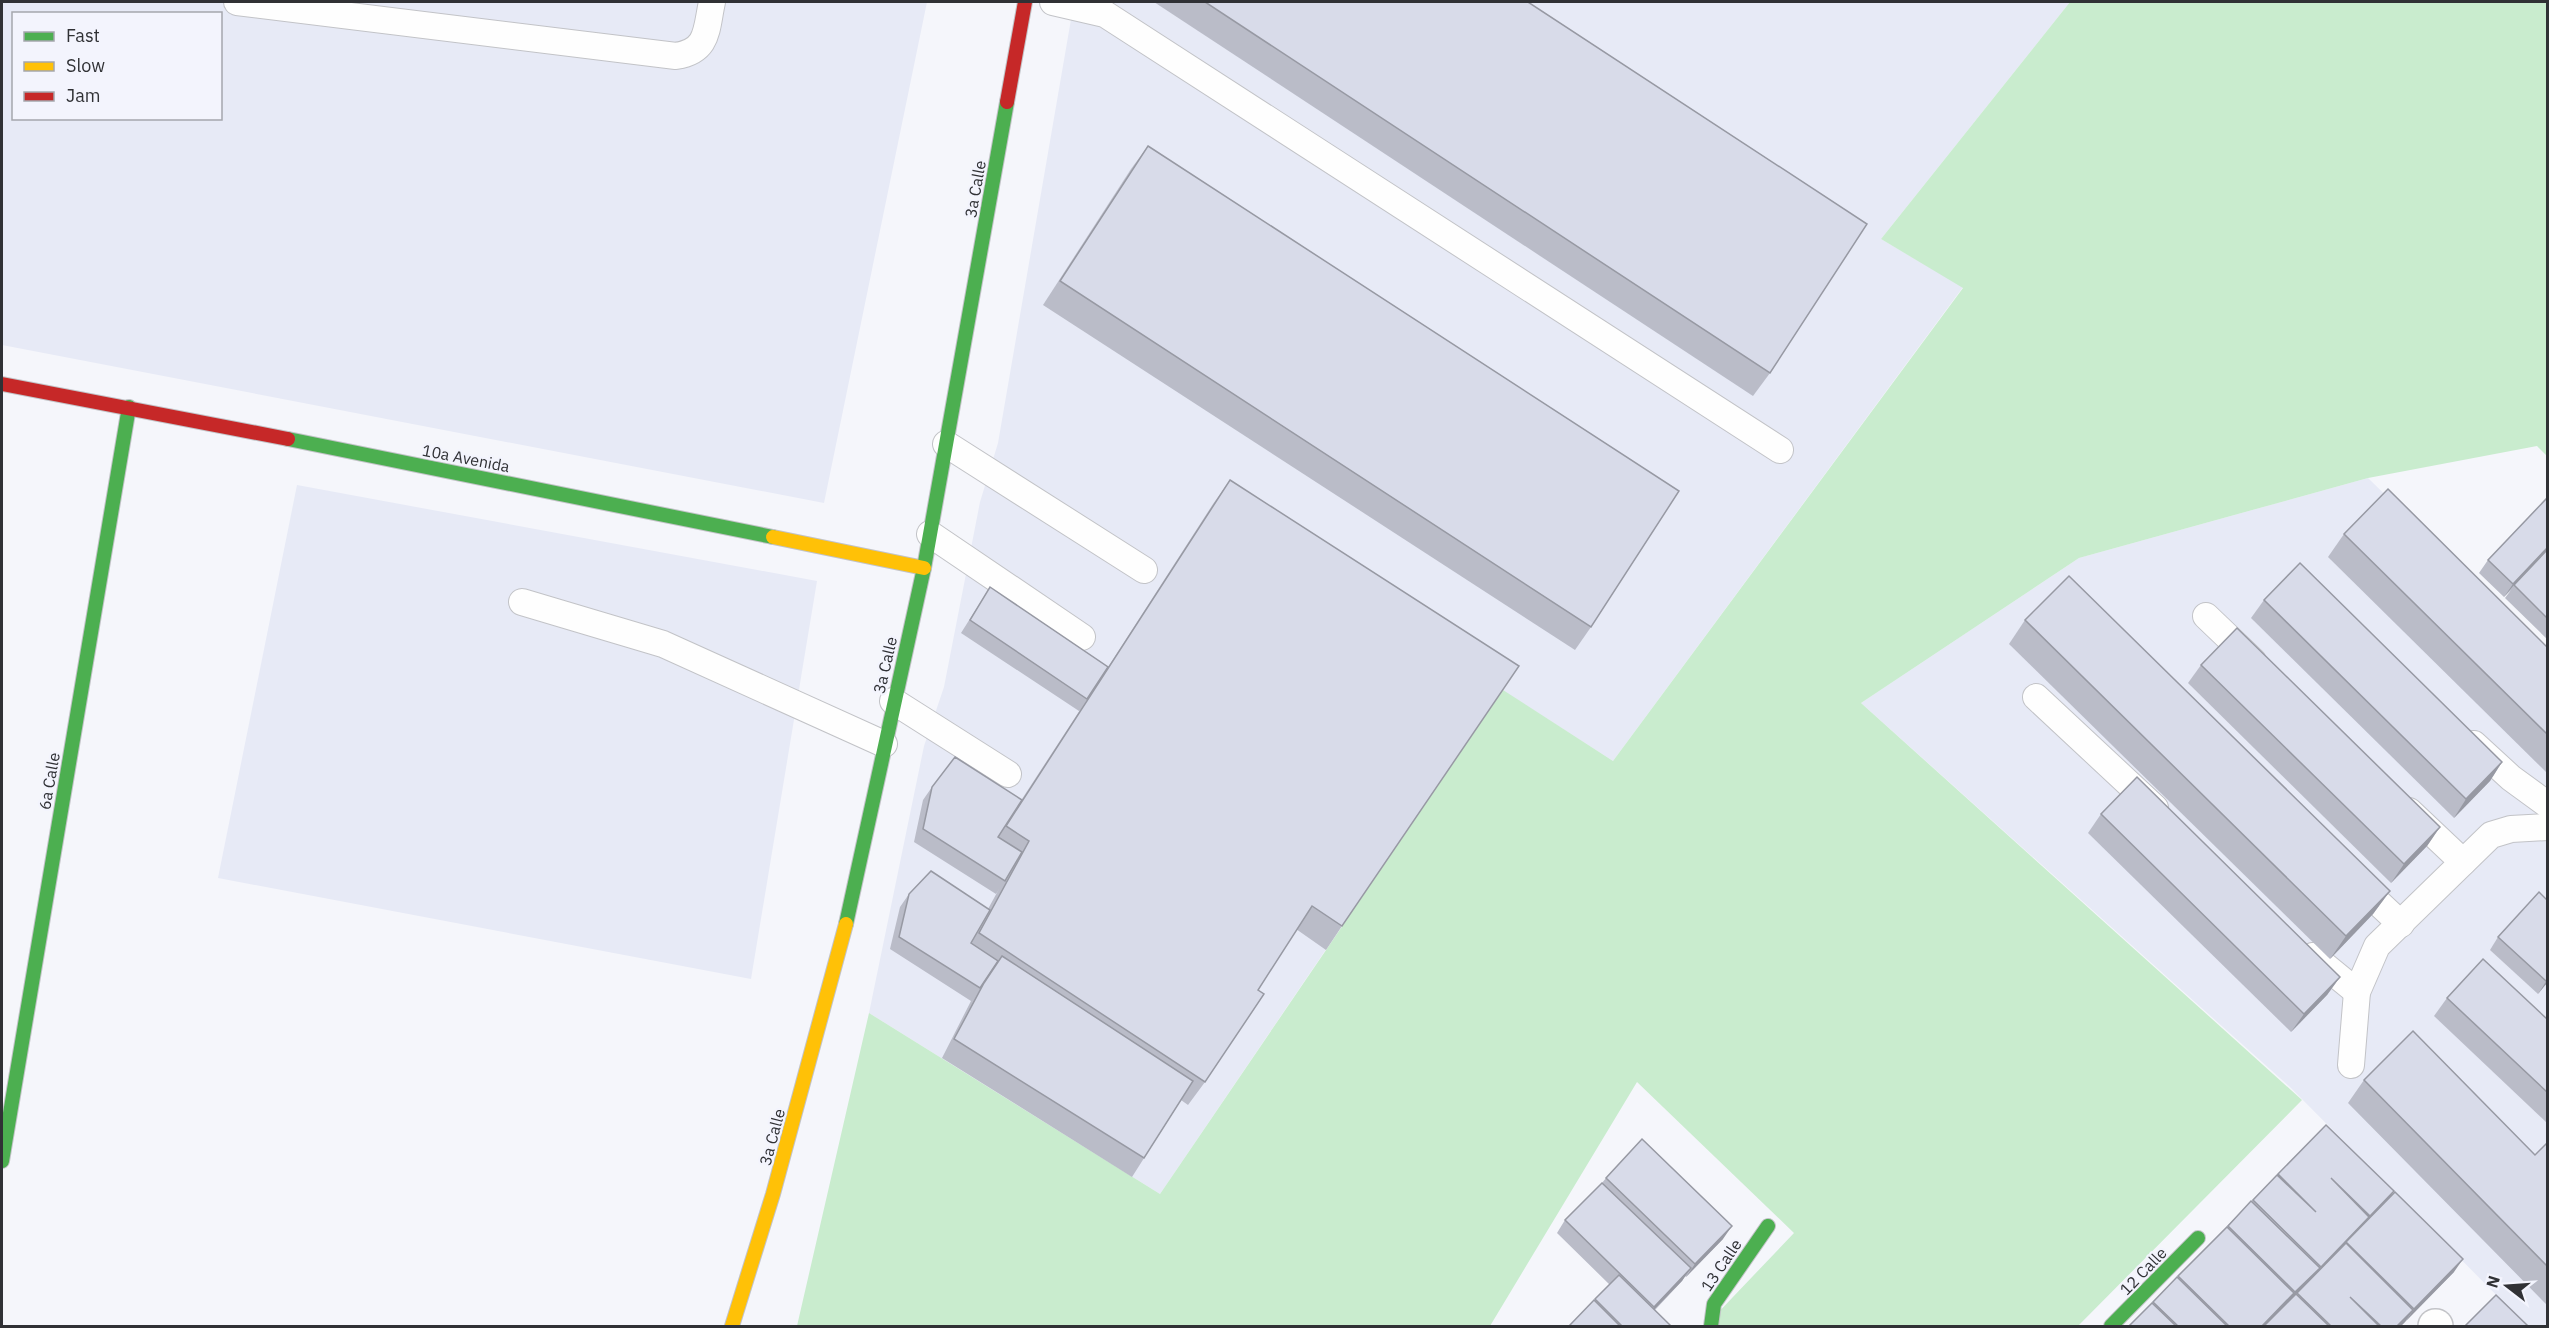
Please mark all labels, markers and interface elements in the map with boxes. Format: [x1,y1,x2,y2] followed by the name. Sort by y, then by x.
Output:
[12,12,222,120] legend
[66,24,100,47] text: Fast
[66,54,105,77] text: Slow
[66,84,101,107] text: Jam
[960,159,990,219] street label: 3a Calle
[420,440,512,476] street label: 10a Avenida
[869,634,901,695] street label: 3a Calle
[34,751,64,811] street label: 6a Calle
[755,1106,789,1168] street label: 3a Calle
[1696,1235,1746,1295] street label: 13 Calle
[2115,1243,2171,1299] street label: 12 Calle
[2477,1256,2537,1316] north arrow
[2481,1273,2504,1290] text: N

